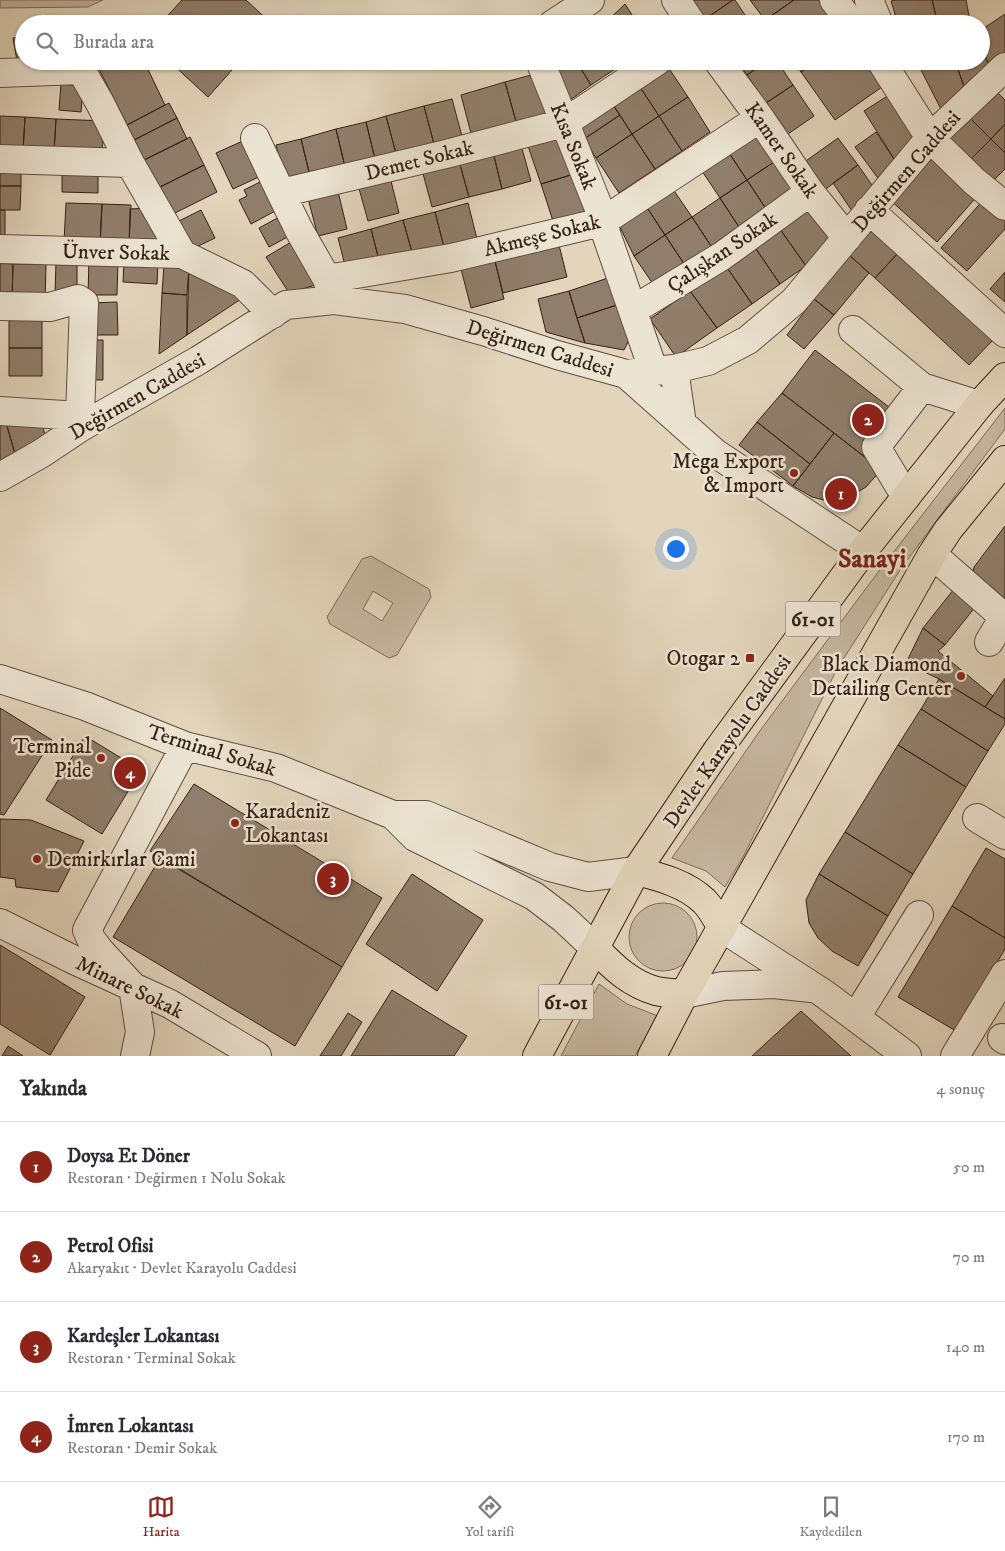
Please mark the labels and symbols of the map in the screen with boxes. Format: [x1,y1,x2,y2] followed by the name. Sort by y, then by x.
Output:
[739,98,824,204] street label: Kamer Sokak
[544,99,602,194] street label: Kısa Sokak
[847,106,967,238] street label: Değirmen Caddesi
[362,135,477,187] street label: Demet Sokak
[663,206,783,299] street label: Çalışkan Sokak
[481,209,604,263] street label: Akmeşe Sokak
[62,238,171,267] street label: Ünver Sokak
[463,314,616,384] street label: Değirmen Caddesi
[65,347,210,446] street label: Değirmen Caddesi
[852,401,884,439] pin: 2
[672,449,784,499] place label: Mega Export & Import
[788,467,800,479] marker: Mega Export & Import
[825,475,857,513] pin: 1
[663,536,689,562] your location
[838,543,906,576] district label: Sanayi
[786,602,840,636] road number: 61-01
[666,646,741,672] place label: Otogar 2
[658,650,797,833] street label: Devlet Karayolu Caddesi
[744,652,756,664] marker: Otogar 2
[811,652,952,702] place label: Black Diamond Detailing Center
[955,670,967,682] marker: Black Diamond Detailing Center
[144,719,280,783] street label: Terminal Sokak
[13,734,92,784] place label: Terminal Pide
[95,752,107,764] marker: Terminal Pide
[114,754,146,792] pin: 4
[245,799,330,849] place label: Karadeniz Lokantası
[229,817,241,829] marker: Karadeniz Lokantası
[47,847,195,873] place label: Demirkırlar Cami
[31,853,43,865] marker: Demirkırlar Cami
[317,860,349,898] pin: 3
[72,951,188,1025] street label: Minare Sokak
[538,984,594,1020] road number: 61-01

